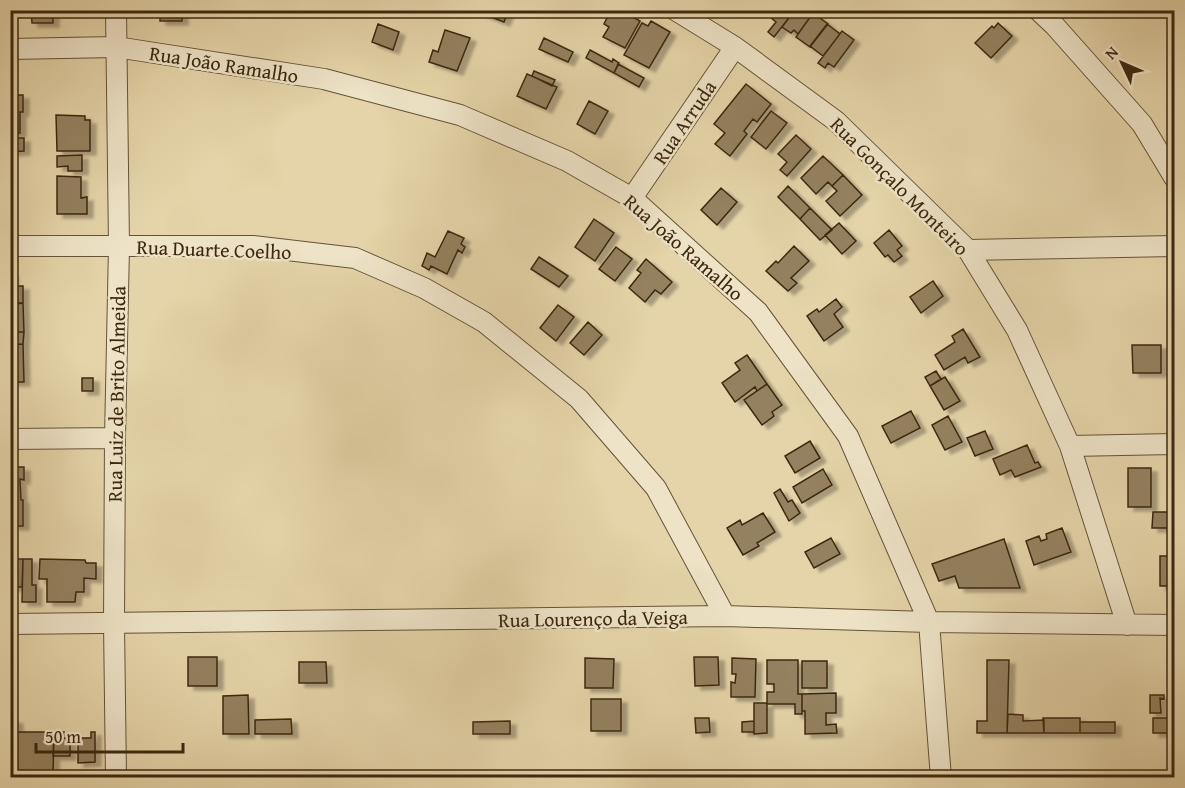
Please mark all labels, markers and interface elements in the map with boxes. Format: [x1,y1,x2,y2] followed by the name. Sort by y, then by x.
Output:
[1092,33,1152,93] north arrow
[147,38,301,90] street label: Rua João Ramalho
[1099,40,1124,65] text: N
[645,74,723,170] street label: Rua Arruda
[824,110,976,262] street label: Rua Gonçalo Monteiro
[618,187,750,307] street label: Rua João Ramalho
[136,232,292,266] street label: Rua Duarte Coelho
[100,285,132,502] street label: Rua Luiz de Brito Almeida
[498,602,689,634] street label: Rua Lourenço da Veiga
[36,716,183,754] scale bar
[45,723,81,750] text: 50 m

